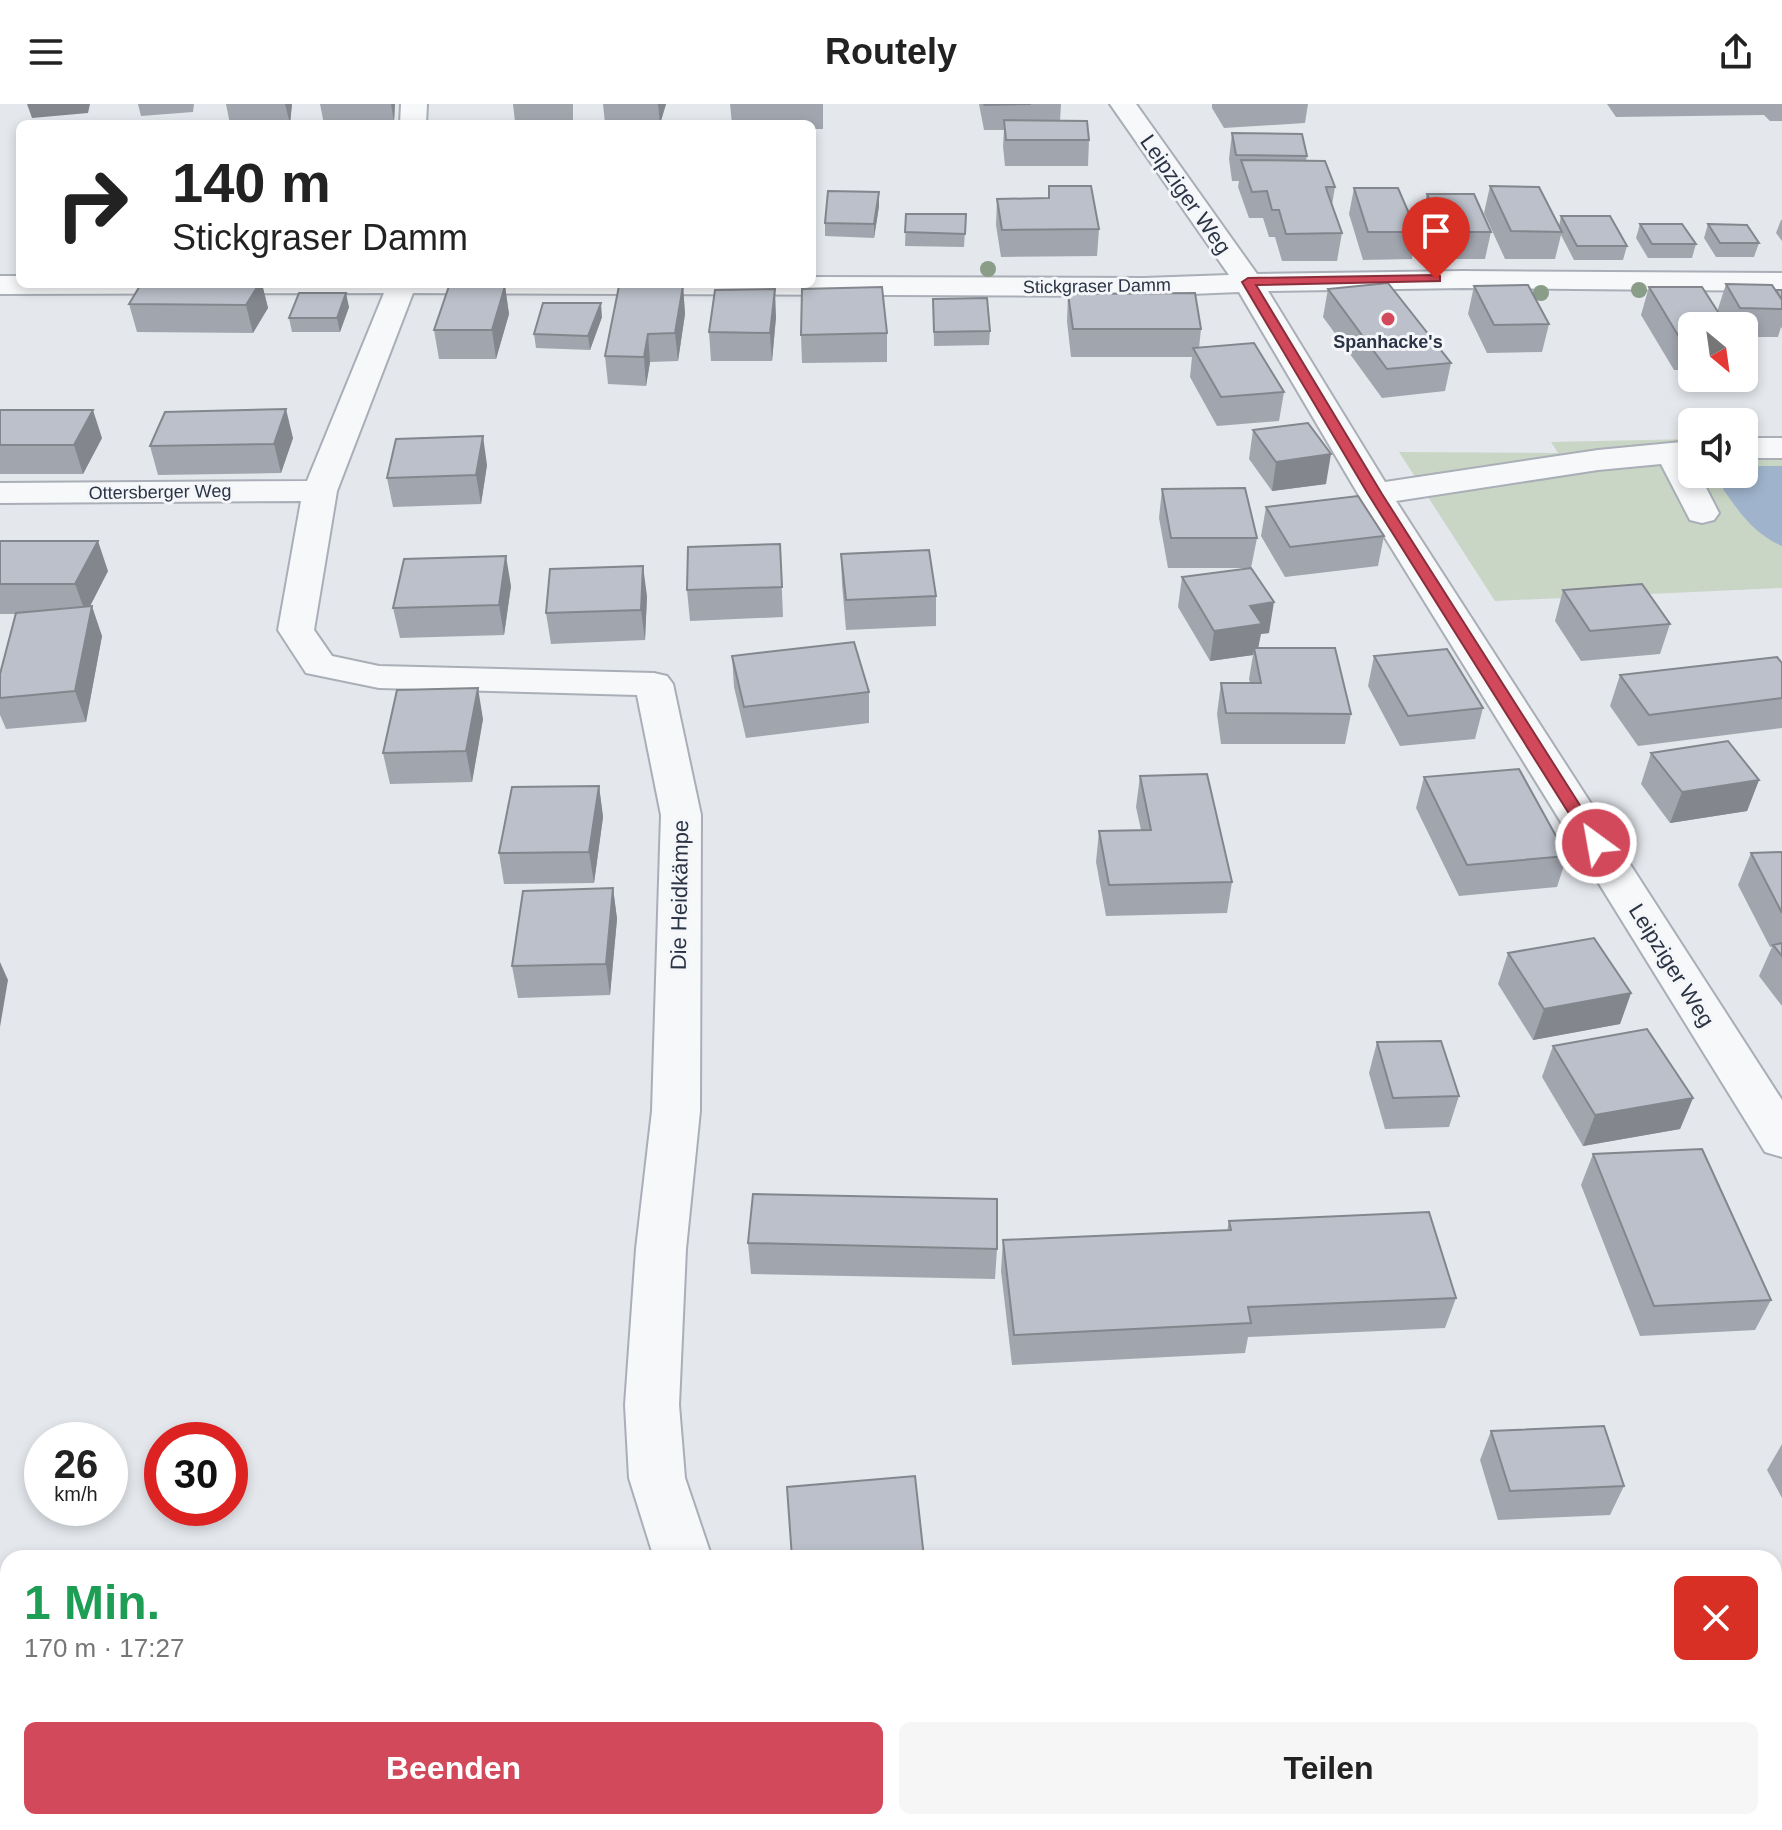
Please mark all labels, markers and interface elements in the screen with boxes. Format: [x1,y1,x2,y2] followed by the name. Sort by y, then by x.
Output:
[24,30,68,74] icon: menu
[1714,30,1758,74] icon: share
[825,31,957,72] text: Routely
[1135,130,1236,259] street label: Leipziger Weg
[172,151,331,214] text: 140 m
[40,152,144,256] icon: right
[1402,197,1470,279] pin
[1414,209,1458,253] icon: arrive
[172,217,468,258] text: Stickgraser Damm
[1023,275,1171,297] street label: Stickgraser Damm
[1379,310,1397,328] marker: Spanhacke's
[1678,312,1758,392] north arrow
[1678,312,1758,488] map controls
[1333,332,1443,352] place label: Spanhacke's
[1678,408,1758,488] button: sound
[88,481,232,503] street label: Ottersberger Weg
[1554,801,1638,885] position arrow
[666,820,693,970] street label: Die Heidkämpe
[1624,899,1719,1031] street label: Leipziger Weg
[144,1422,248,1526] speed limit sign: 30
[54,1442,98,1486] text: 26
[54,1483,98,1505] text: km/h
[24,1576,160,1629] text: 1 Min.
[1674,1576,1758,1660] button: close
[24,1633,184,1663] text: 170 m · 17:27
[24,1722,883,1814] button: Beenden
[899,1722,1758,1814] button: Teilen

